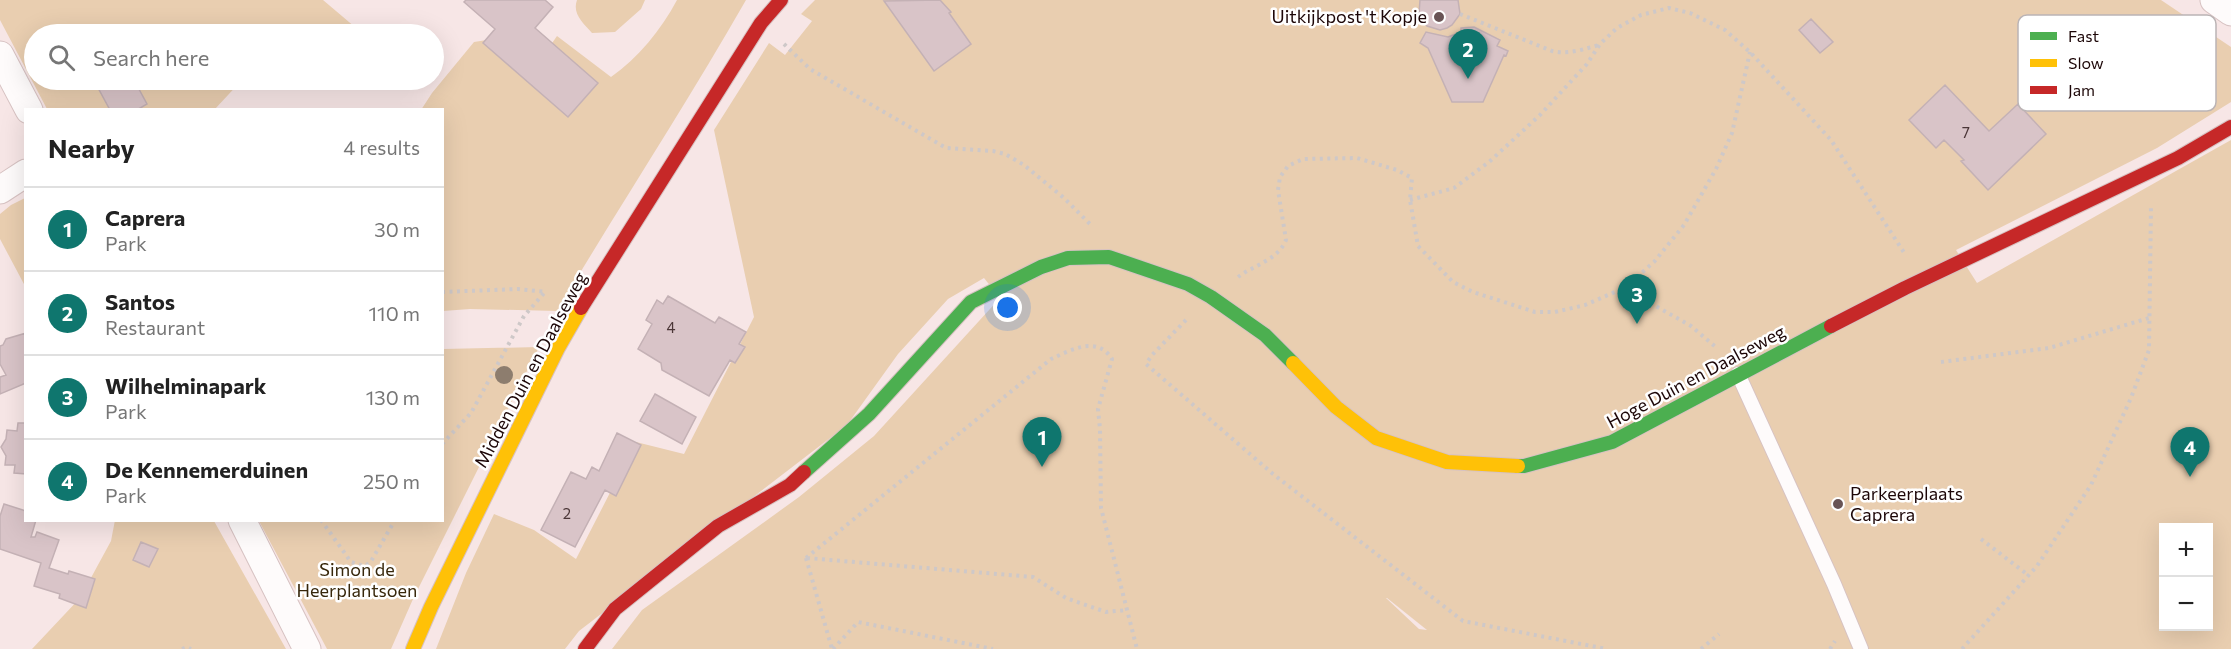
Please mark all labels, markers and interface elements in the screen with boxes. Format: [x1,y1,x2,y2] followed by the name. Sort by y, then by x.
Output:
[1272,5,1427,27] place label: Uitkijkpost 't Kopje
[1432,10,1446,24] marker: Uitkijkpost 't Kopje
[2018,15,2216,111] legend
[24,24,444,90] search box
[2068,26,2099,45] text: Fast
[1448,29,1488,79] pin: 2
[45,41,78,74] icon: search
[93,44,209,71] text: Search here
[2068,53,2104,72] text: Slow
[2068,80,2095,99] text: Jam
[1962,123,1970,141] house number: 7
[48,132,135,163] text: Nearby
[343,135,420,159] text: 4 results
[105,204,185,231] text: Caprera
[63,217,72,241] text: 1
[374,217,420,241] text: 30 m
[105,231,147,255] text: Park
[469,268,591,471] street label: Midden Duin en Daalseweg
[1618,274,1656,324] pin: 3
[105,288,175,315] text: Santos
[993,293,1022,322] your location
[62,301,73,325] text: 2
[369,301,420,325] text: 110 m
[105,315,205,339] text: Restaurant
[667,318,676,336] house number: 4
[1602,320,1789,433] street label: Hoge Duin en Daalseweg
[105,372,266,399] text: Wilhelminapark
[62,385,73,409] text: 3
[366,385,420,409] text: 130 m
[105,399,147,423] text: Park
[1022,418,1062,467] pin: 1
[2170,428,2210,477] pin: 4
[105,456,308,483] text: De Kennemerduinen
[61,469,74,493] text: 4
[363,469,420,493] text: 250 m
[1850,482,1963,525] place label: Parkeerplaats Caprera
[105,483,147,507] text: Park
[1831,497,1845,511] marker: Parkeerplaats Caprera
[563,504,571,522] house number: 2
[2159,523,2213,631] map controls
[2159,523,2213,577] button: +
[297,558,417,601] park label: Simon de Heerplantsoen
[2159,577,2213,631] button: −

